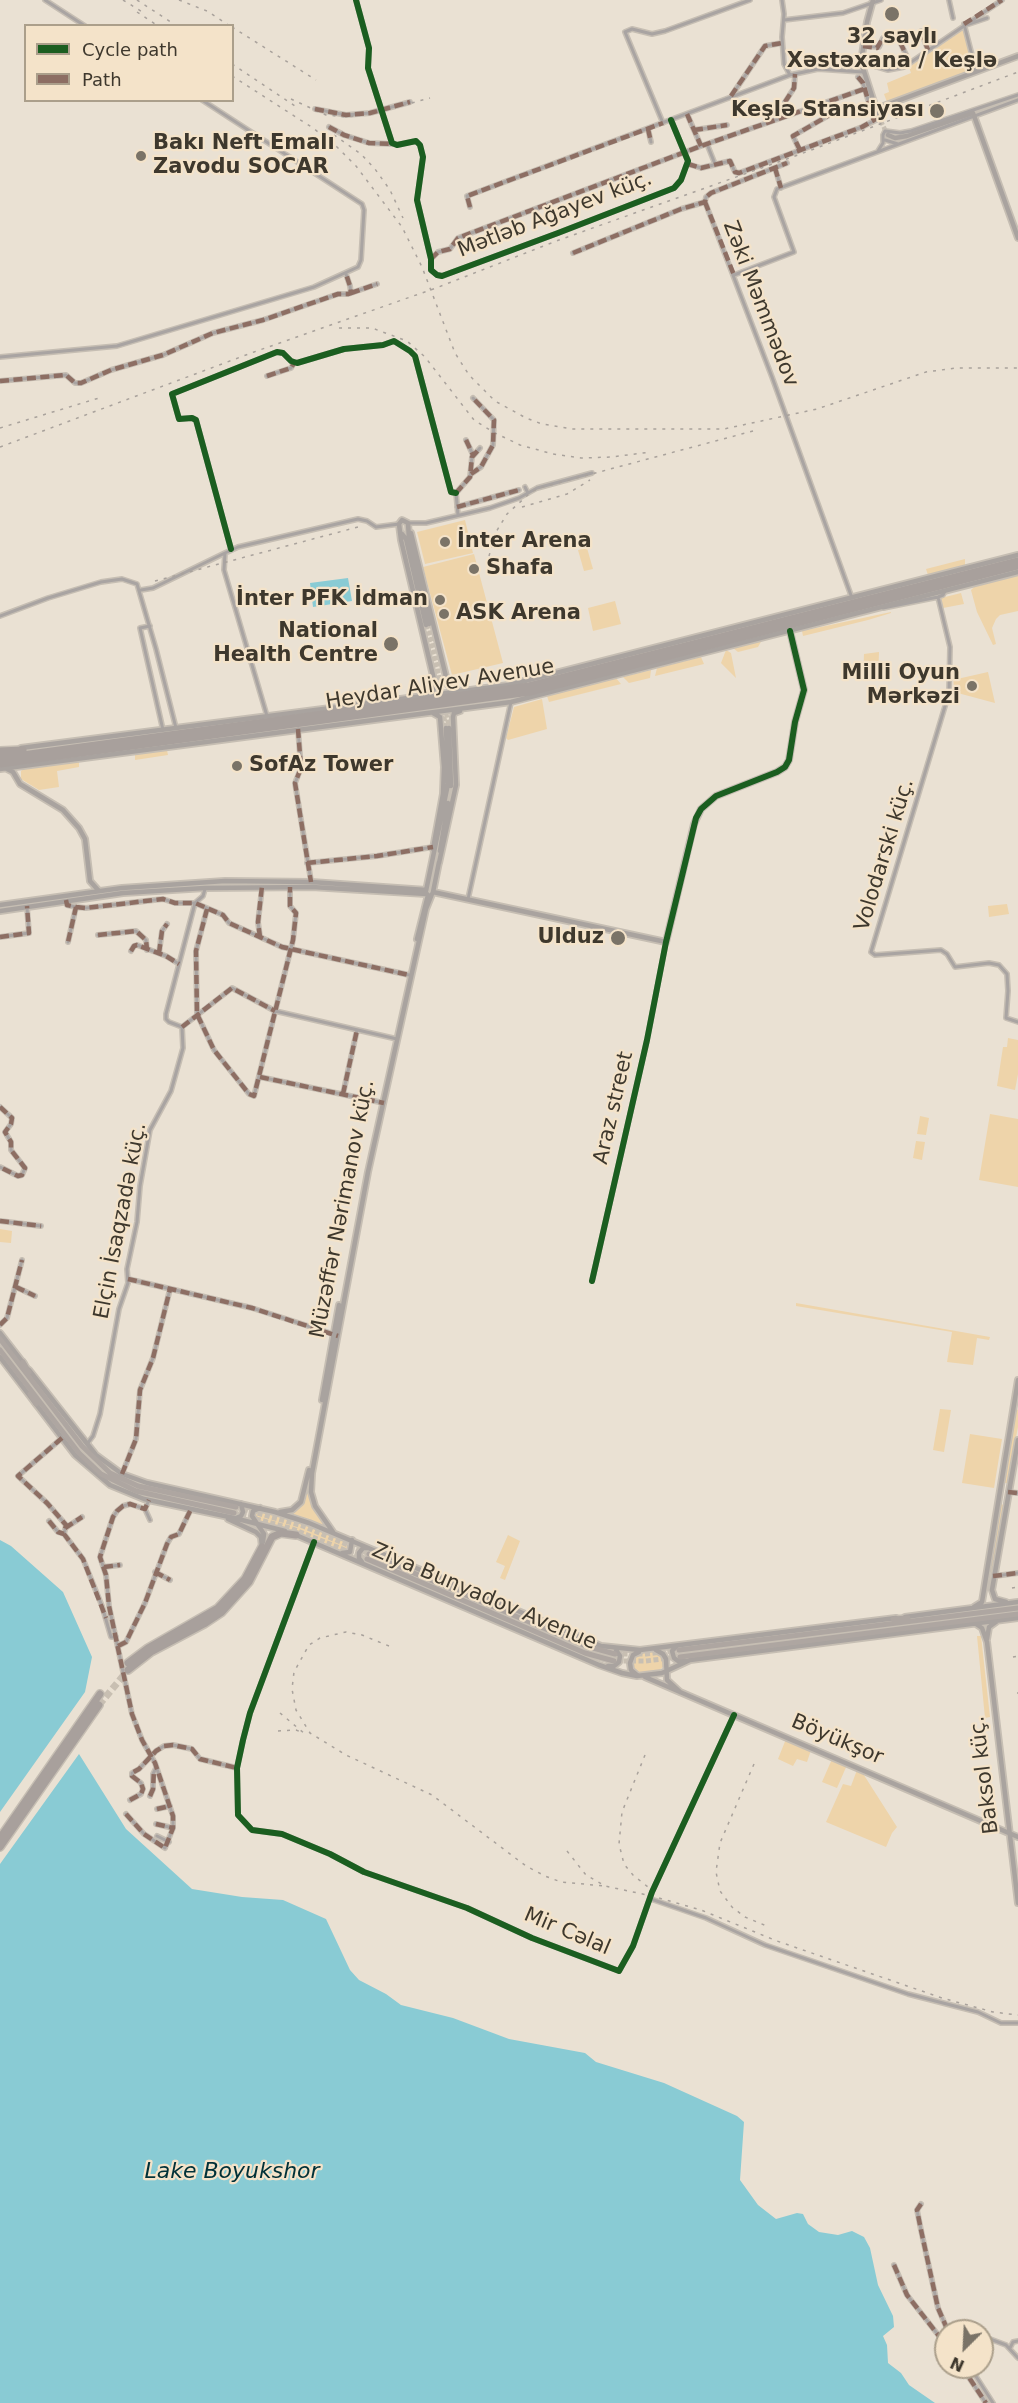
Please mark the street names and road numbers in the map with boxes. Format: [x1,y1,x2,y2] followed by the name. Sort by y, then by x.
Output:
[454,166,656,264] street label: Mətləb Ağayev küç.
[717,218,803,390] street label: Zəki Məmmədov
[324,654,556,716] street label: Heydar Aliyev Avenue
[850,776,920,934] street label: Volodarski küç.
[589,1049,639,1167] street label: Araz street
[306,1078,380,1340] street label: Müzəffər Nərimanov küç.
[90,1121,152,1321] street label: Elçin İsaqzadə küç.
[368,1538,600,1656] street label: Ziya Bunyadov Avenue
[787,1709,887,1771] street label: Böyükşor
[965,1715,1005,1835] street label: Baksol küç.
[520,1903,614,1961] street label: Mir Cəlal

